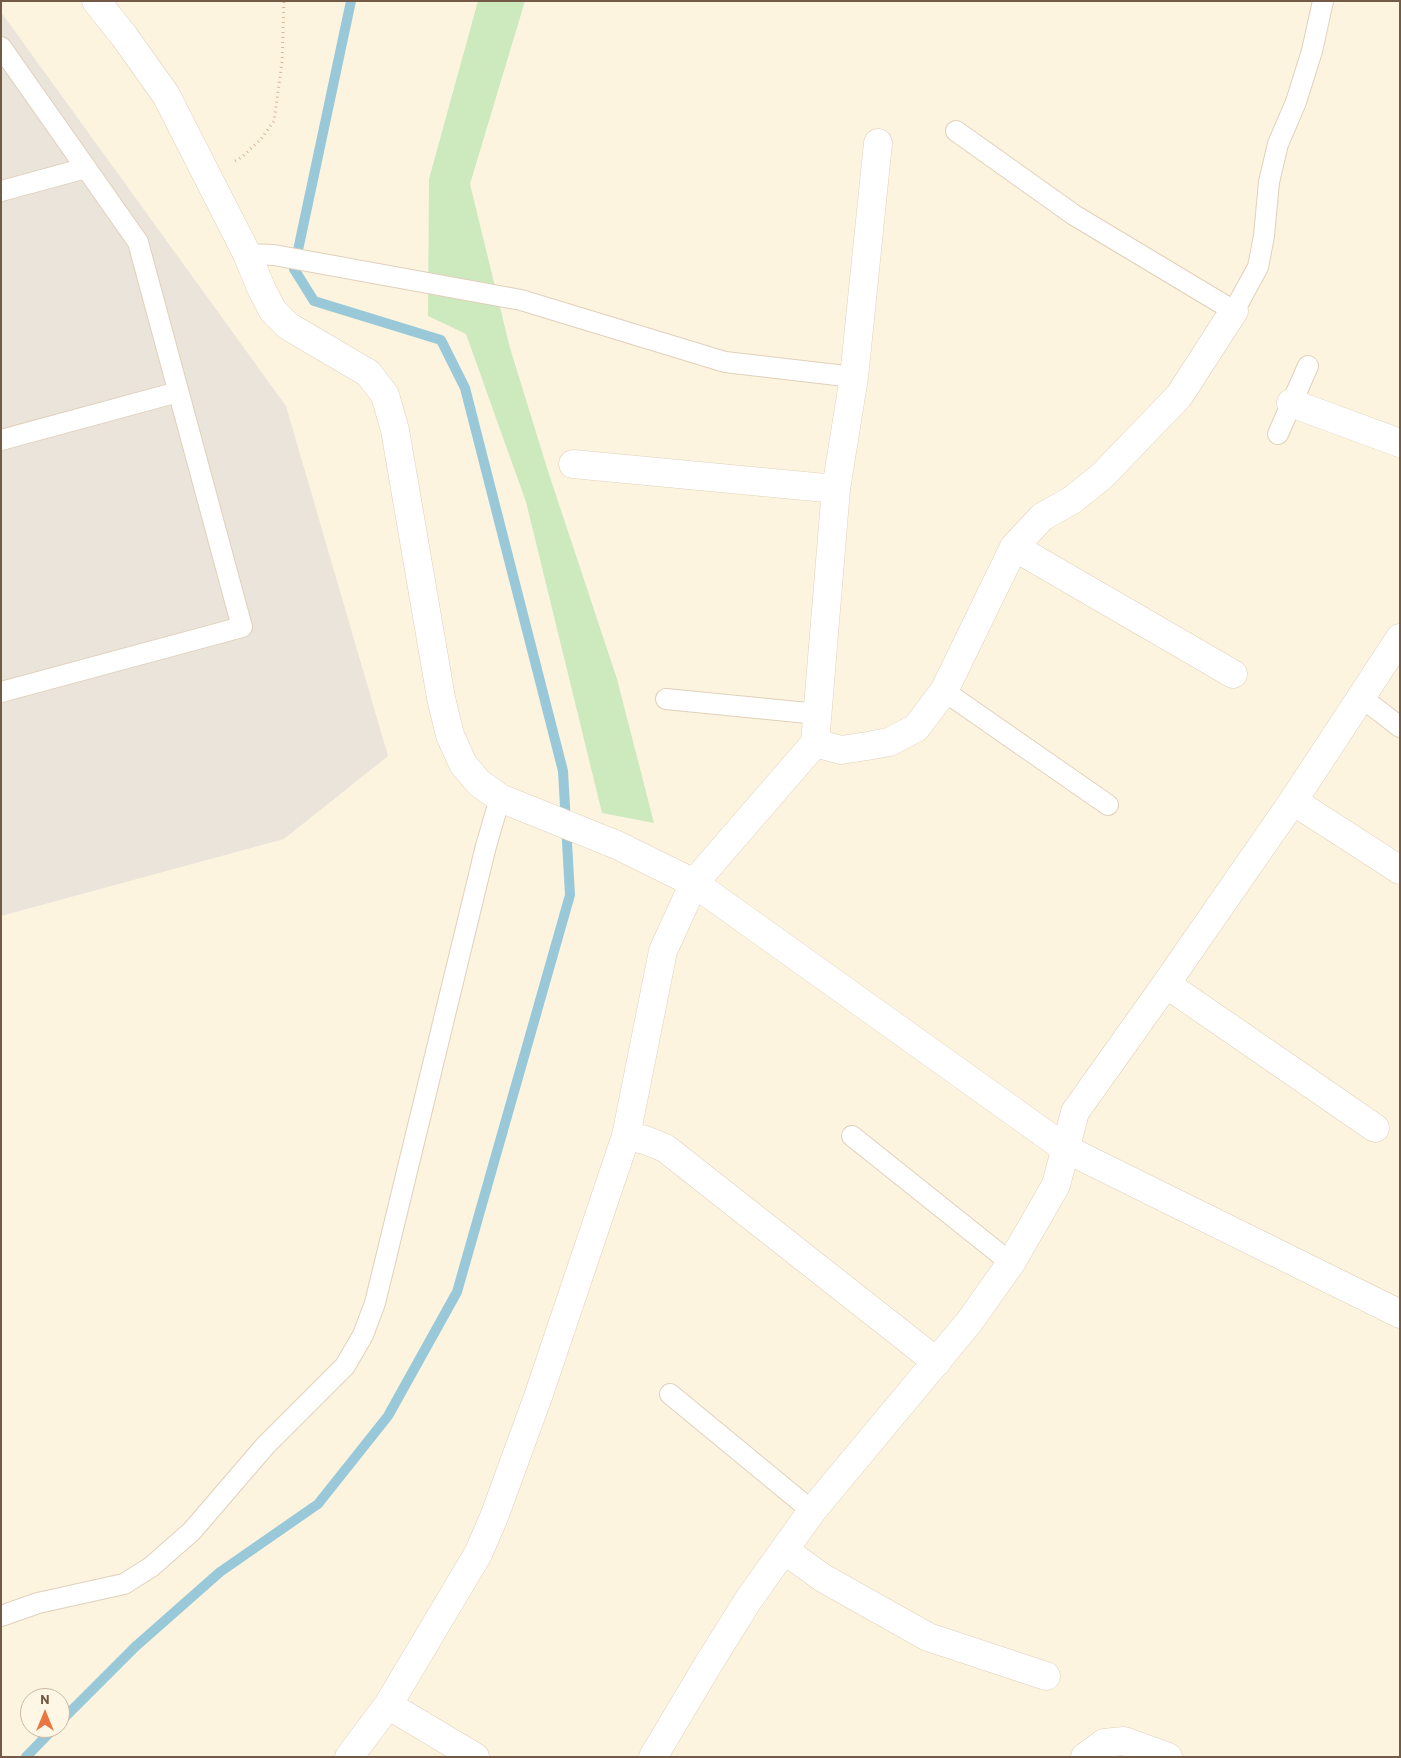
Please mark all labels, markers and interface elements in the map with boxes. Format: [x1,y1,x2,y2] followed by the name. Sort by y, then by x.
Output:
[20,1688,70,1738] north arrow
[40,1690,50,1707] text: N

